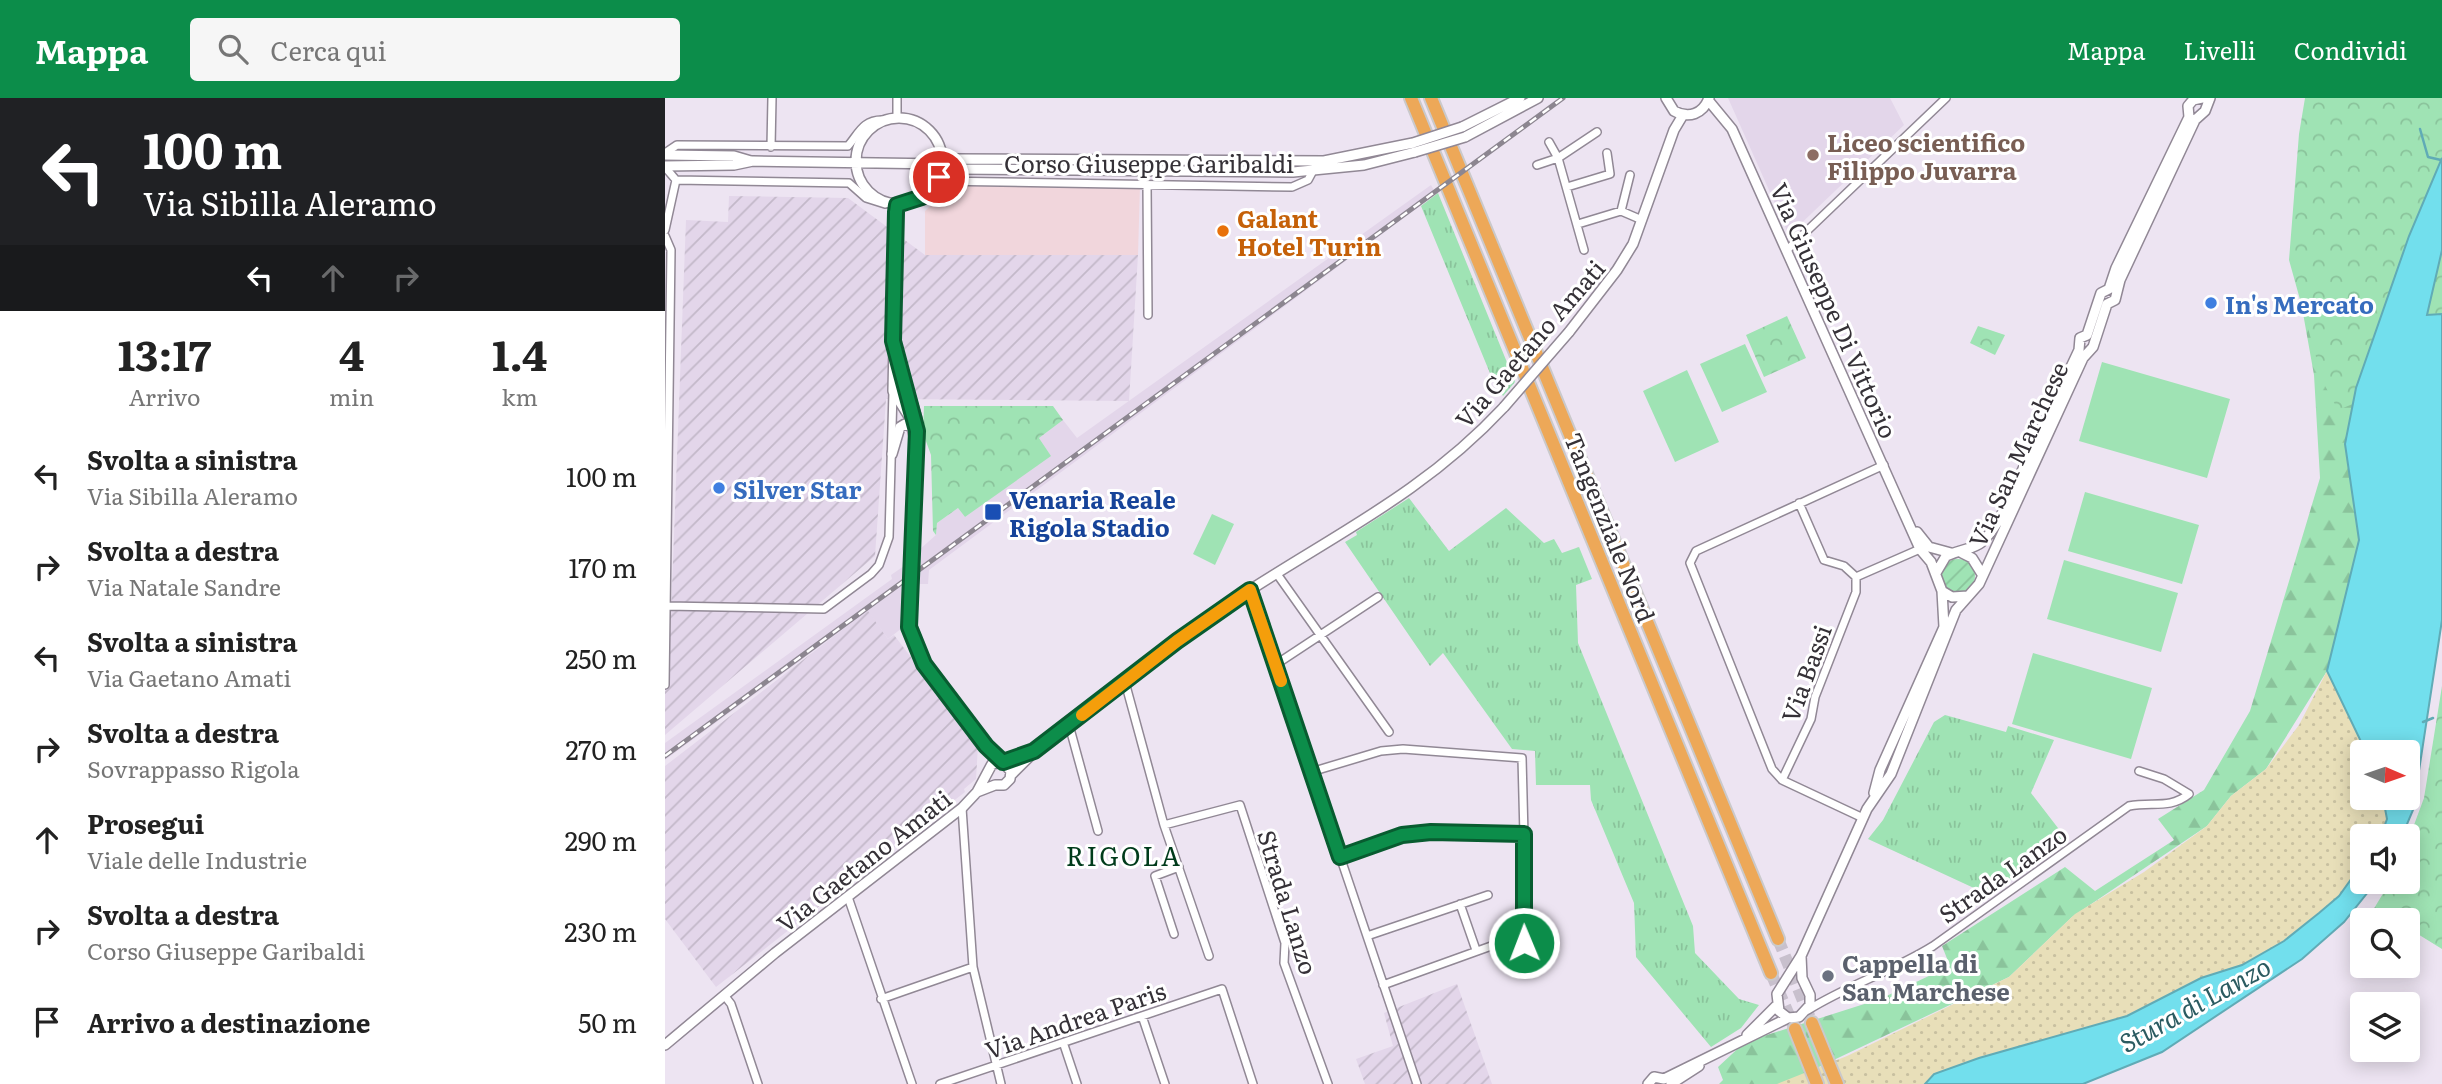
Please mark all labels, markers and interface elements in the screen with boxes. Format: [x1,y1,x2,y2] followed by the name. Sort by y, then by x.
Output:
[190,18,680,81] search box
[35,25,148,74] text: Mappa
[214,30,252,68] icon: search
[270,30,386,69] text: Cerca qui
[2067,32,2145,67] text: Mappa
[2183,32,2256,67] text: Livelli
[2294,32,2407,67] text: Condividi
[143,111,282,184] text: 100 m
[1827,124,2025,187] place label: Liceo scientifico Filippo Juvarra
[28,126,119,217] icon: left
[1004,145,1294,180] street label: Corso Giuseppe Garibaldi
[909,147,969,207] pin
[1805,147,1821,163] marker: Liceo scientifico Filippo Juvarra
[920,158,958,196] icon: arrive
[1763,177,1907,443] street label: Via Giuseppe Di Vittorio
[143,178,437,226] text: Via Sibilla Aleramo
[1237,200,1382,263] place label: Galant Hotel Turin
[1215,223,1231,239] marker: Galant Hotel Turin
[1446,251,1612,435] street label: Via Gaetano Amati
[241,259,279,297] icon: left
[314,259,352,297] icon: ahead
[387,259,425,297] icon: right
[2225,286,2374,321] place label: In's Mercato
[2203,295,2219,311] marker: In's Mercato
[118,322,211,384] text: 13:17
[339,322,364,384] text: 4
[492,322,547,384] text: 1.4
[1959,356,2075,552] street label: Via San Marchese
[129,379,200,413] text: Arrivo
[329,379,374,413] text: min
[502,379,538,413] text: km
[1557,427,1665,627] street label: Tangenziale Nord
[87,439,298,478] text: Svolta a sinistra
[566,456,637,495] text: 100 m
[28,457,66,495] icon: left
[733,471,861,506] place label: Silver Star
[87,478,298,512] text: Via Sibilla Aleramo
[711,480,727,496] marker: Silver Star
[1009,481,1176,544] place label: Venaria Reale Rigola Stadio
[983,502,1003,522] marker: Venaria Reale Rigola Stadio
[87,530,279,569] text: Svolta a destra
[569,547,637,586] text: 170 m
[28,548,66,586] icon: right
[87,569,281,603] text: Via Natale Sandre
[1771,619,1839,727] street label: Via Bassi
[87,621,298,660] text: Svolta a sinistra
[565,638,637,677] text: 250 m
[28,639,66,677] icon: left
[87,660,291,694] text: Via Gaetano Amati
[87,712,279,751] text: Svolta a destra
[565,729,637,768] text: 270 m
[28,730,66,768] icon: right
[2350,740,2420,810] north arrow
[2350,740,2420,1062] map controls
[87,751,300,785] text: Sovrappasso Rigola
[768,781,958,939] street label: Via Gaetano Amati
[87,803,204,842] text: Prosegui
[1931,816,2073,930] street label: Strada Lanzo
[565,820,637,859] text: 290 m
[28,821,66,859] icon: ahead
[2350,824,2420,894] button: sound
[1250,825,1328,979] street label: Strada Lanzo
[1066,835,1182,874] district label: RIGOLA
[87,842,307,876] text: Viale delle Industrie
[87,894,279,933] text: Svolta a destra
[1487,906,1561,980] position arrow
[2350,908,2420,978] button: search
[564,911,637,950] text: 230 m
[28,912,66,950] icon: right
[87,933,365,967] text: Corso Giuseppe Garibaldi
[1842,945,2010,1008] place label: Cappella di San Marchese
[2111,945,2277,1061] water label: Stura di Lanzo
[1820,968,1836,984] marker: Cappella di San Marchese
[980,972,1170,1066] street label: Via Andrea Paris
[2350,992,2420,1062] button: layers
[87,1002,371,1041] text: Arrivo a destinazione
[578,1002,637,1041] text: 50 m
[28,1003,66,1041] icon: arrive

